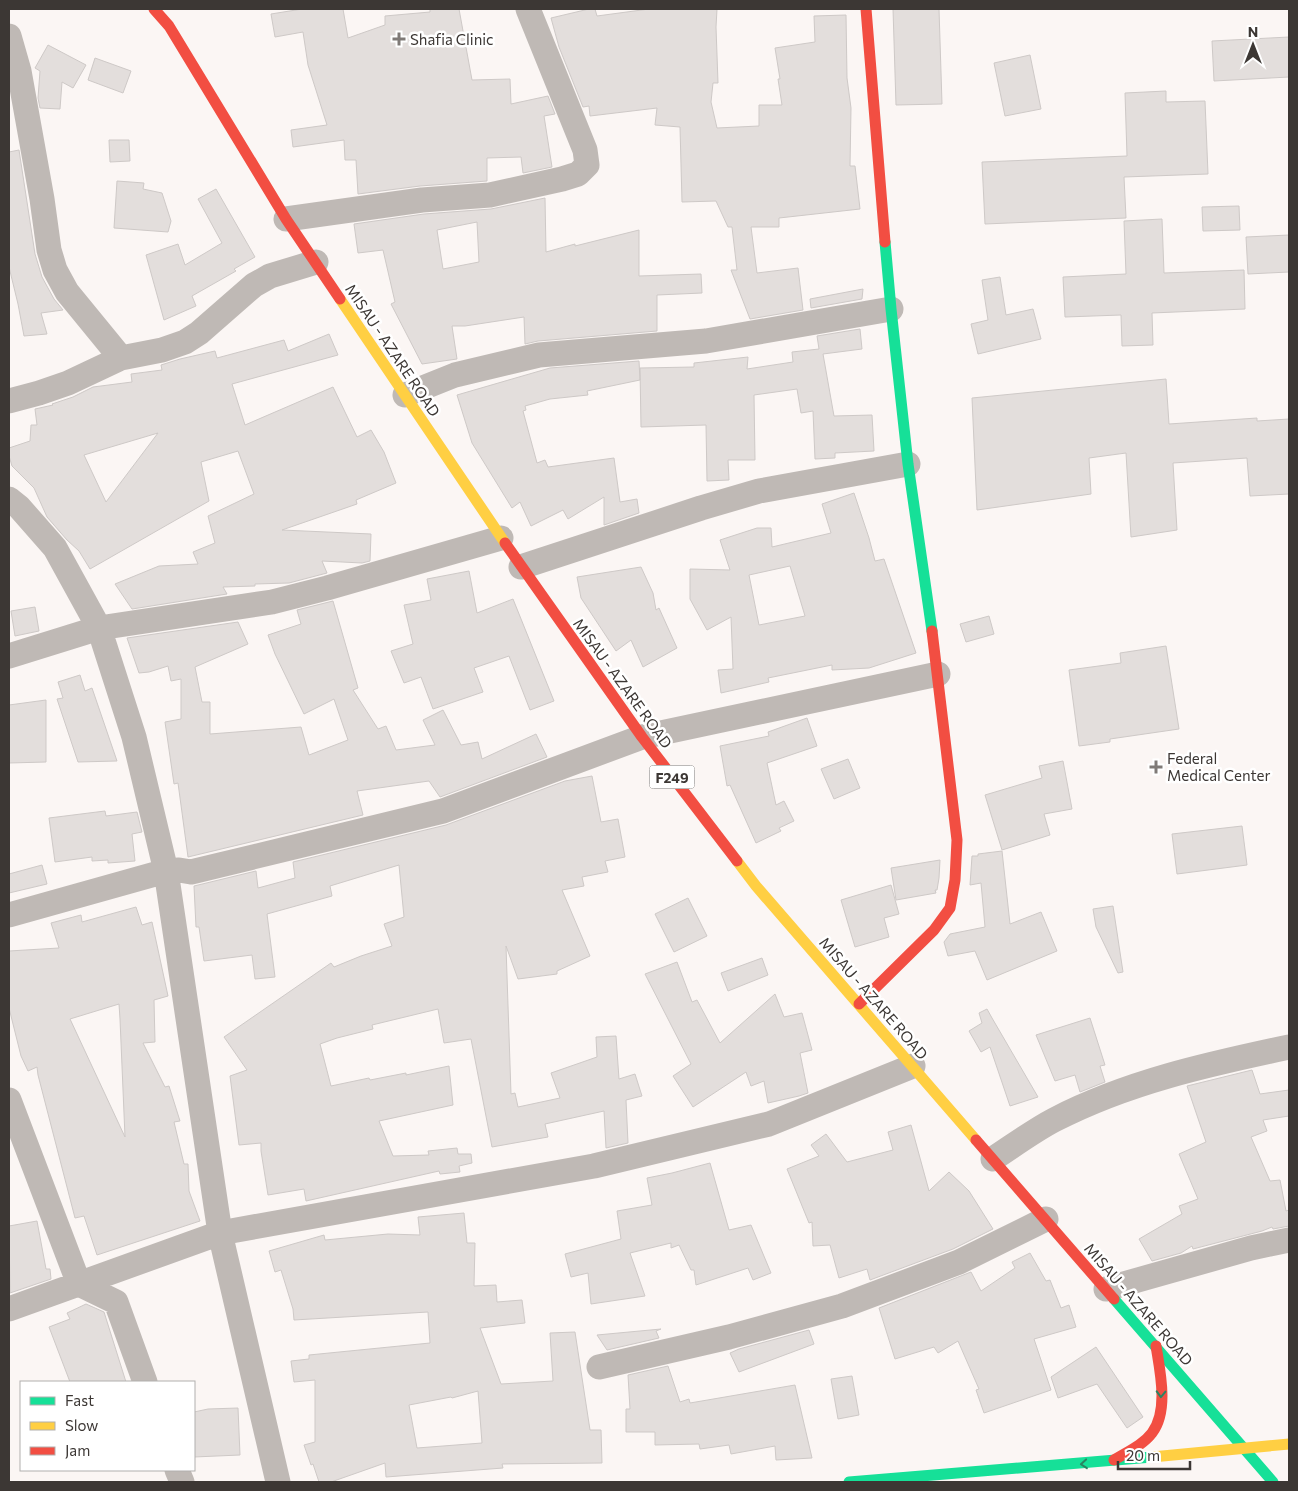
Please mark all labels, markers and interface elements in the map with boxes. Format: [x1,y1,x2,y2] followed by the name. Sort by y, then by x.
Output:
[1228,20,1278,70] north arrow
[1248,23,1258,40] text: N
[410,30,494,48] place label: Shafia Clinic
[392,32,406,46] marker: Shafia Clinic
[342,280,444,420] street label: MISAU - AZARE ROAD
[570,615,676,751] street label: MISAU - AZARE ROAD
[1167,749,1270,784] place label: Federal Medical Center
[1149,760,1163,774] marker: Federal Medical Center
[650,766,694,789] road number: F249
[816,933,932,1063] street label: MISAU - AZARE ROAD
[1081,1239,1197,1369] street label: MISAU - AZARE ROAD
[20,1381,195,1471] legend
[65,1391,94,1409] text: Fast
[1155,1391,1166,1399] one-way arrow
[65,1416,98,1434] text: Slow
[1118,1438,1190,1470] scale bar
[65,1441,90,1459] text: Jam
[1126,1446,1160,1464] text: 20 m
[1080,1458,1088,1469] one-way arrow

